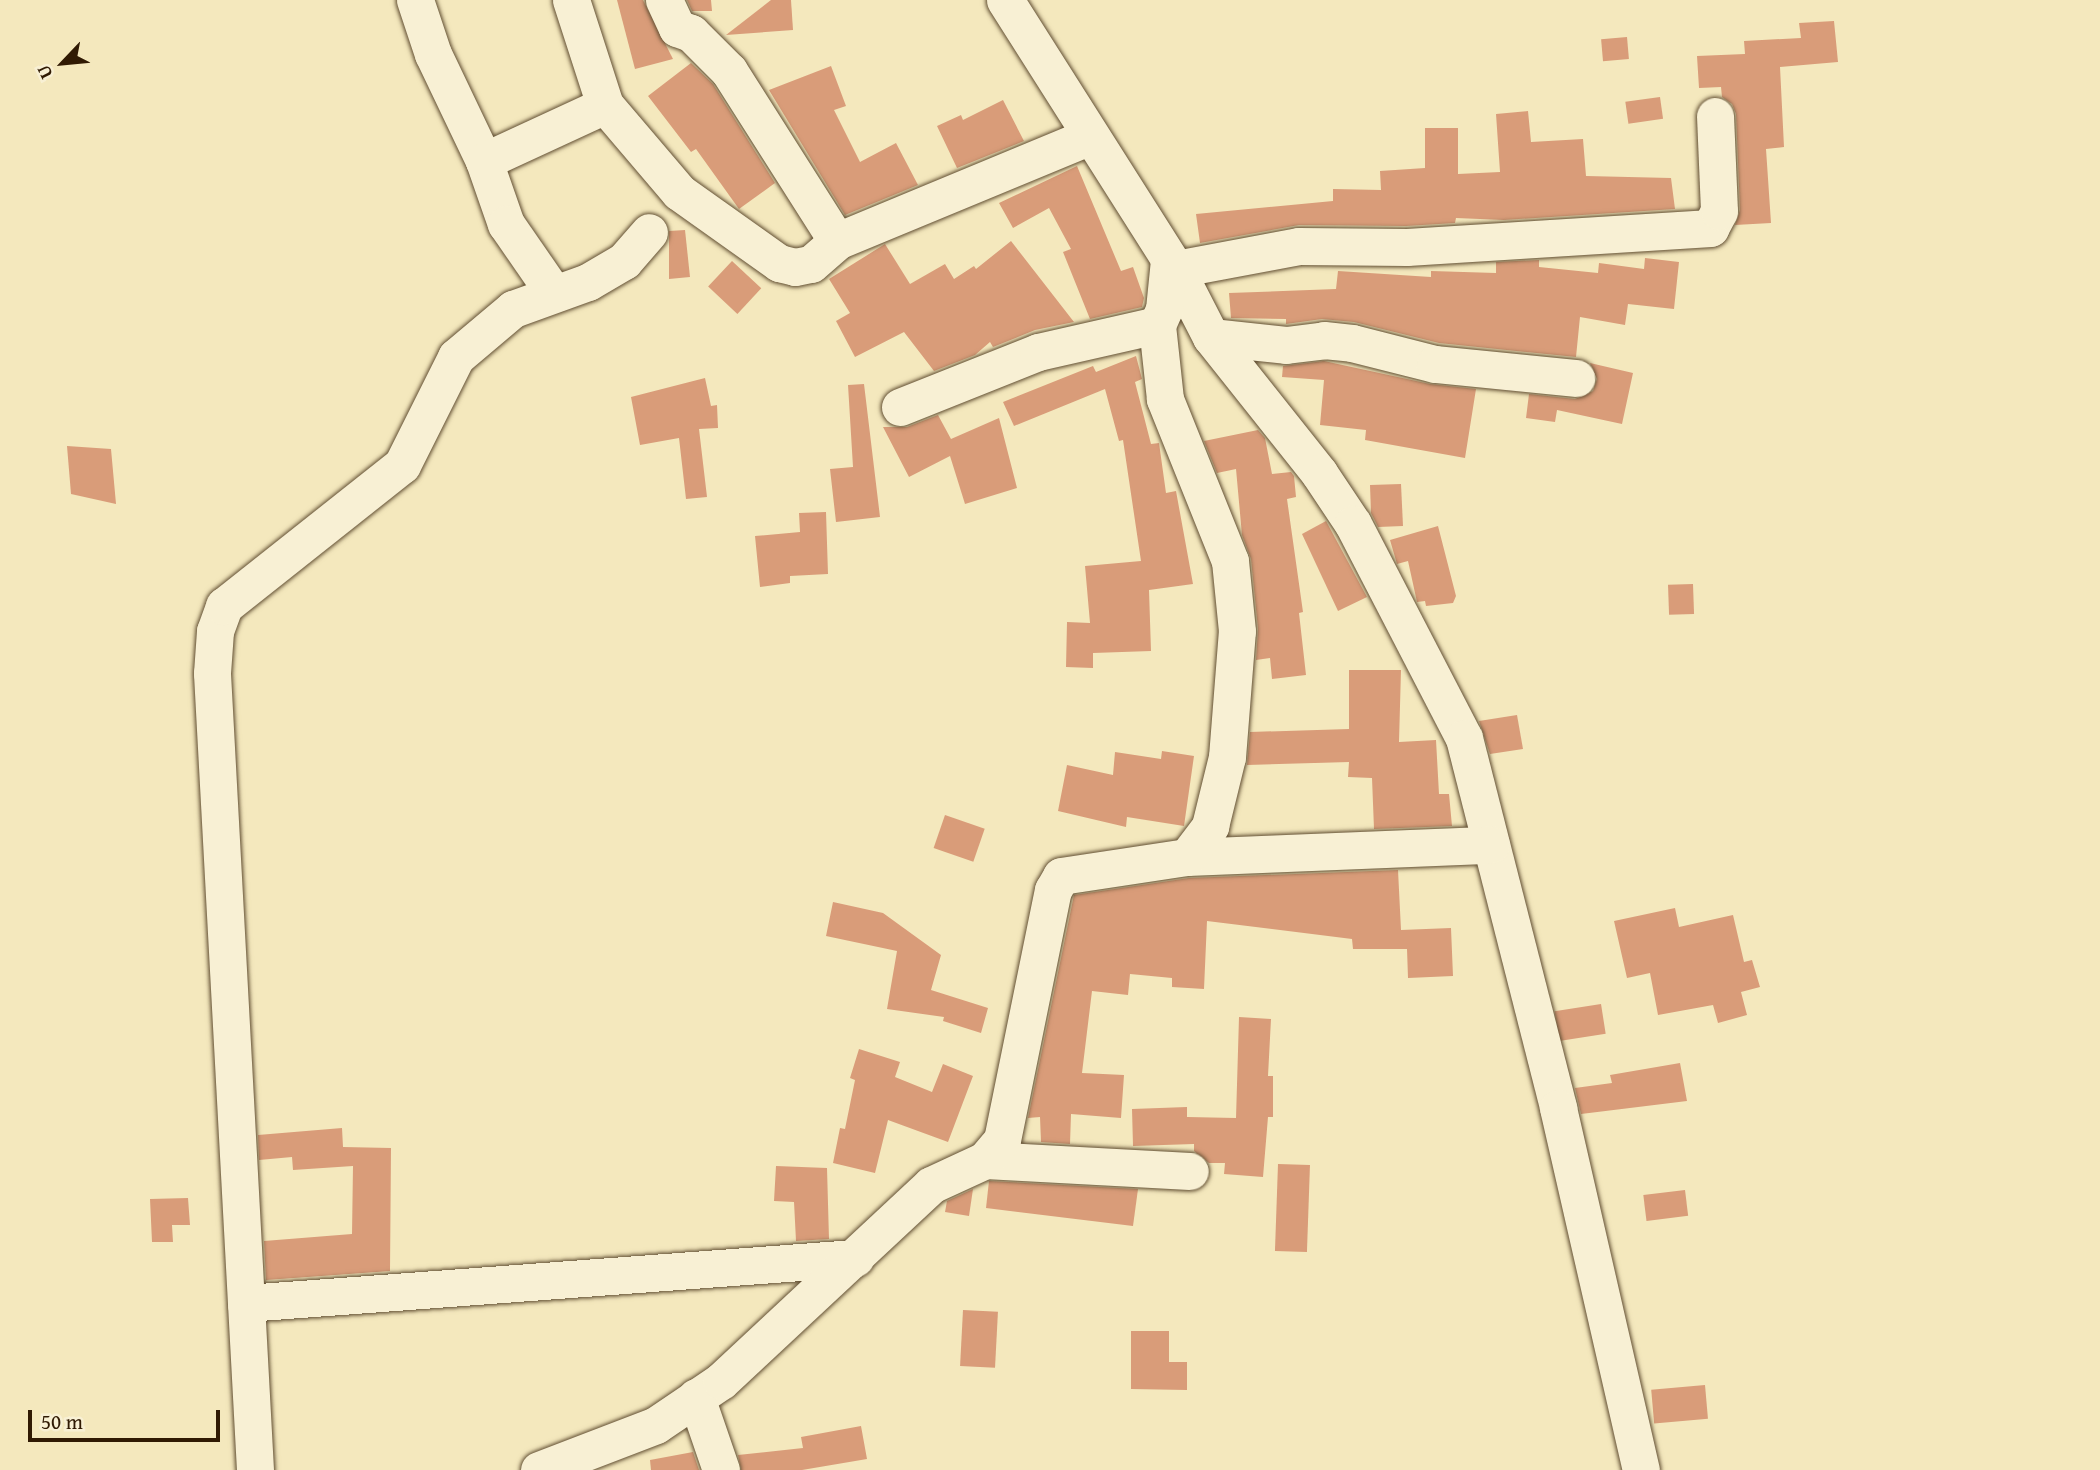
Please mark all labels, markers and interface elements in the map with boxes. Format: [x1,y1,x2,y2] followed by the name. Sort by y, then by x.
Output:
[28,28,98,98] north arrow
[29,60,60,84] text: U
[32,1396,224,1440] scale bar
[41,1406,83,1437] text: 50 m

